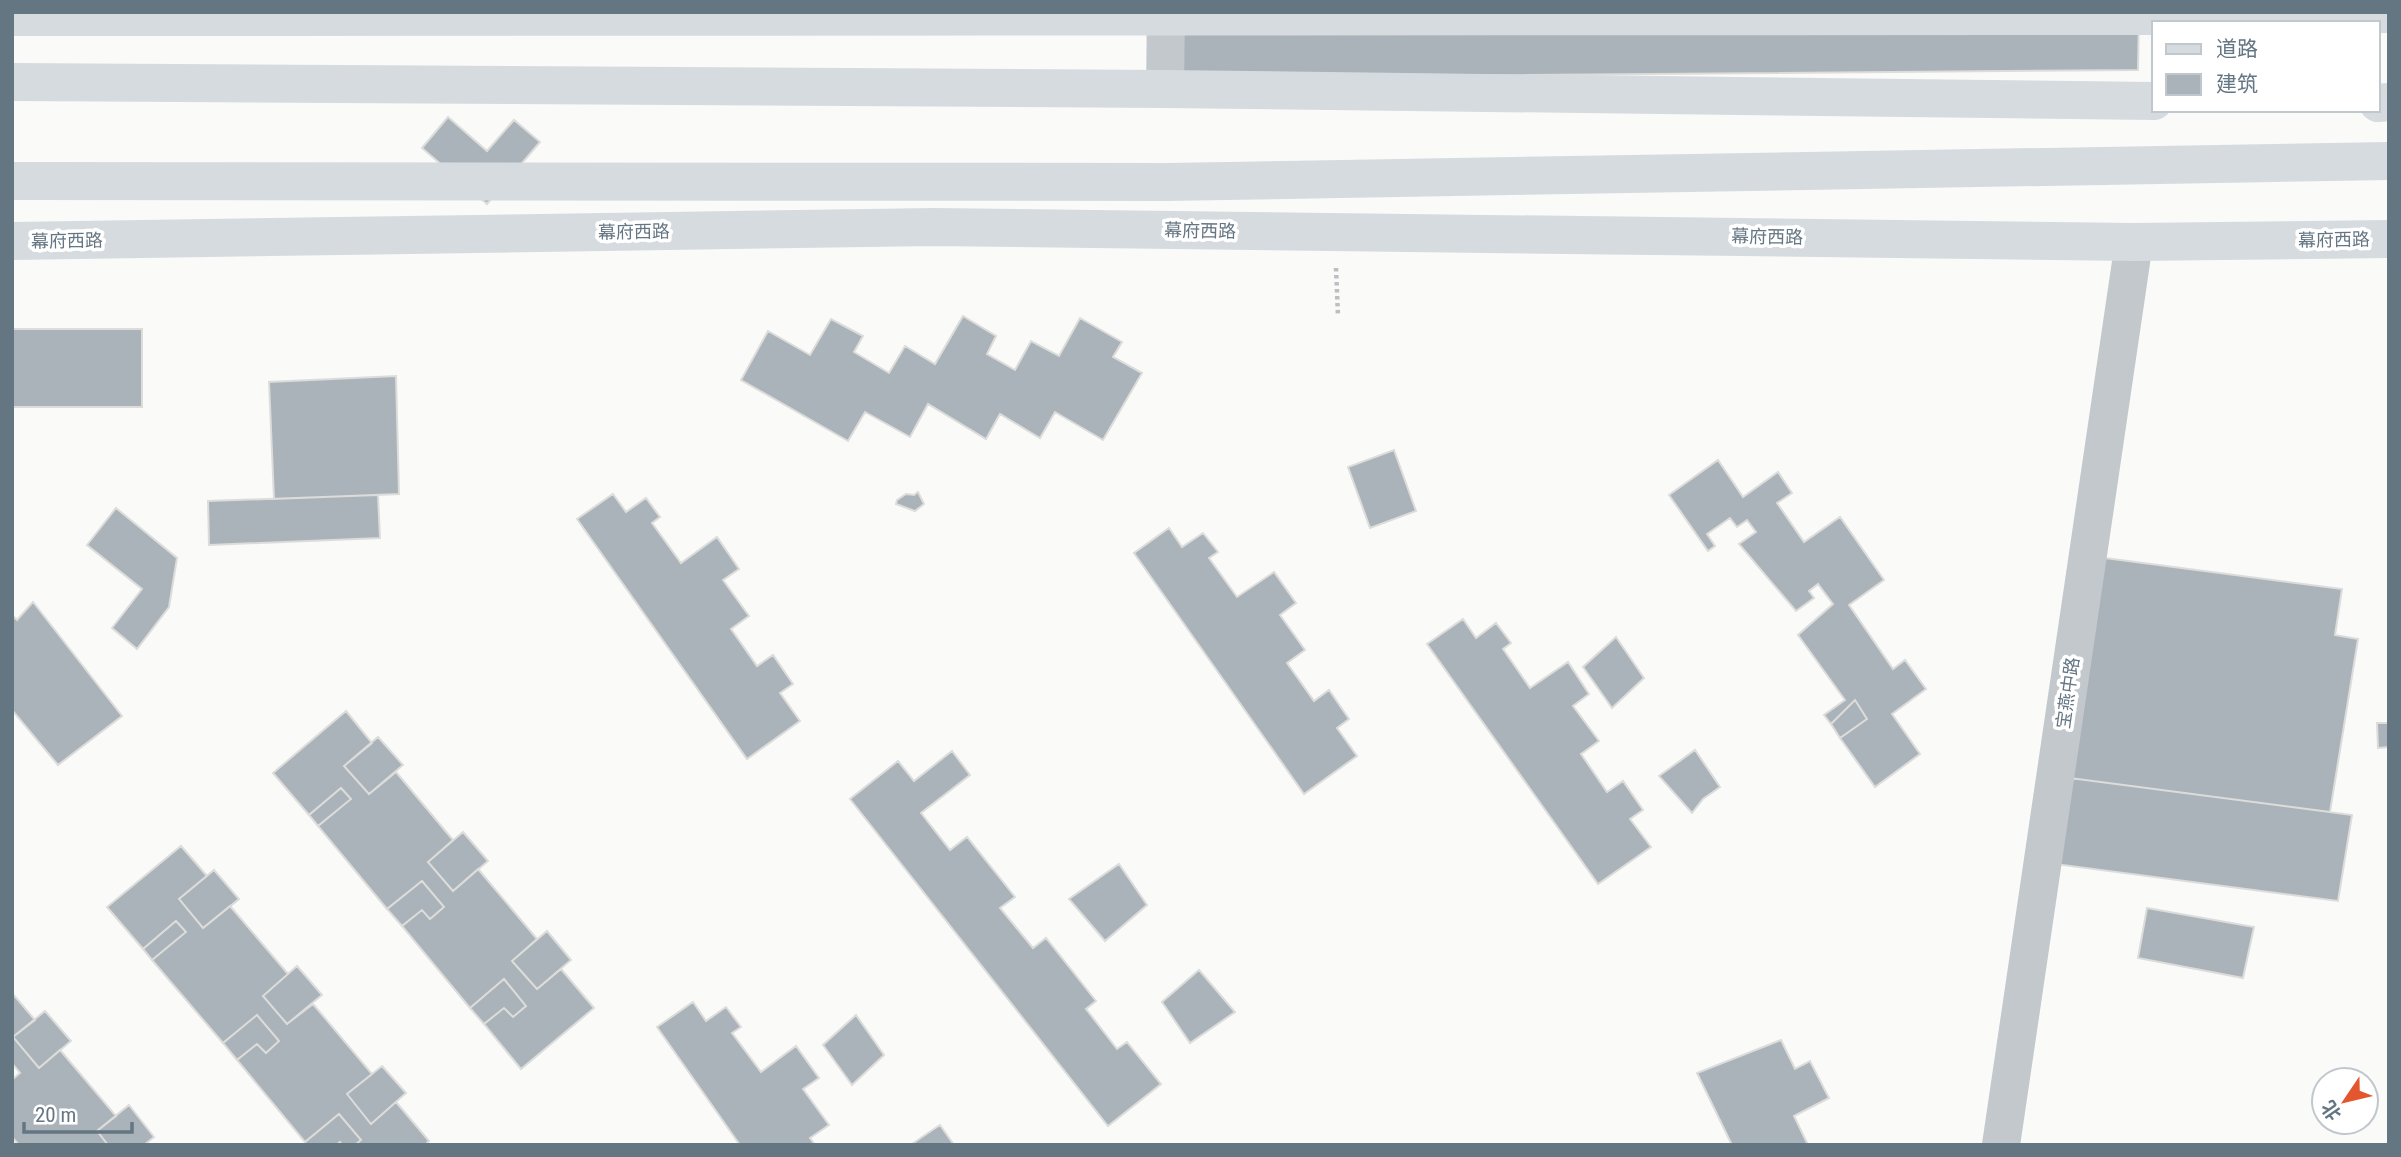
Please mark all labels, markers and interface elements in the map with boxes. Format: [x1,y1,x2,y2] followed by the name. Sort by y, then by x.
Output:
[2152,21,2380,112] legend
[2216,37,2258,61] text: 道路
[2216,72,2258,96] text: 建筑
[1164,219,1236,242] street label: 幕府西路
[598,220,670,243] street label: 幕府西路
[1731,225,1803,248] street label: 幕府西路
[2298,228,2370,251] street label: 幕府西路
[31,229,103,252] street label: 幕府西路
[2052,656,2083,730] street label: 宝燕中路
[2310,1066,2380,1136] north arrow
[24,1090,133,1134] scale bar
[2317,1096,2346,1125] text: 北
[35,1103,76,1127] text: 20 m

